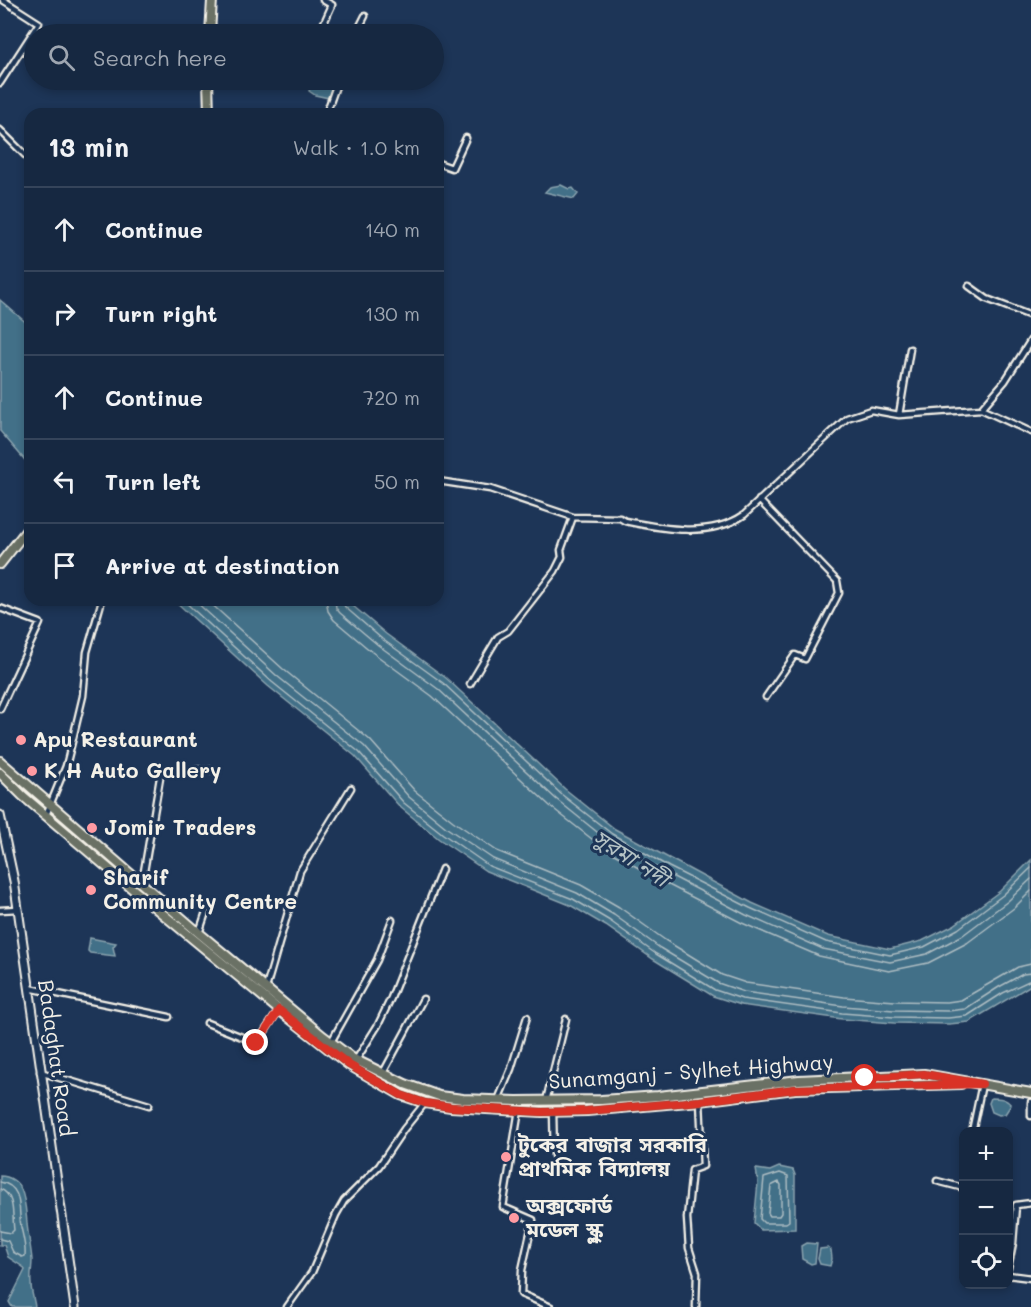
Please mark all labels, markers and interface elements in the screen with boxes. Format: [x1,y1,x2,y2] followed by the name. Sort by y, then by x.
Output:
[24,24,444,90] search box
[45,41,78,74] icon: search
[93,43,227,72] text: Search here
[48,130,129,164] text: 13 min
[293,134,420,160] text: Walk · 1.0 km
[48,213,81,246] icon: ahead
[105,215,203,244] text: Continue
[365,216,420,242] text: 140 m
[48,297,81,330] icon: right
[105,299,217,328] text: Turn right
[365,300,420,326] text: 130 m
[48,381,81,414] icon: ahead
[105,383,203,412] text: Continue
[363,384,420,410] text: 720 m
[48,465,81,498] icon: left
[105,467,201,496] text: Turn left
[374,468,420,494] text: 50 m
[48,549,81,582] icon: arrive
[105,551,340,580] text: Arrive at destination
[33,725,198,752] place label: Apu Restaurant
[14,733,28,747] marker: Apu Restaurant
[44,756,221,784] place label: K H Auto Gallery
[25,764,39,778] marker: K H Auto Gallery
[104,813,256,840] place label: Jomir Traders
[85,821,99,835] marker: Jomir Traders
[588,822,678,895] water label: সুরমা নদী
[103,863,297,915] place label: Sharif Community Centre
[84,883,98,897] marker: Sharif Community Centre
[33,978,82,1138] street label: Badaghat Road
[242,1029,268,1055] route end
[547,1047,834,1094] street label: Sunamganj - Sylhet Highway
[851,1064,877,1090] route start
[959,1127,1013,1289] map controls
[959,1127,1013,1181] button: +
[517,1130,707,1181] place label: টুকের বাজার সরকারি প্রাথমিক বিদ্যালয়
[499,1150,513,1164] marker: টুকের বাজার সরকারি প্রাথমিক বিদ্যালয়
[959,1181,1013,1235] button: −
[525,1191,613,1244] place label: অক্সফোর্ড মডেল স্কুল
[507,1211,521,1225] marker: অক্সফোর্ড মডেল স্কুল
[959,1235,1013,1289] button: locate

